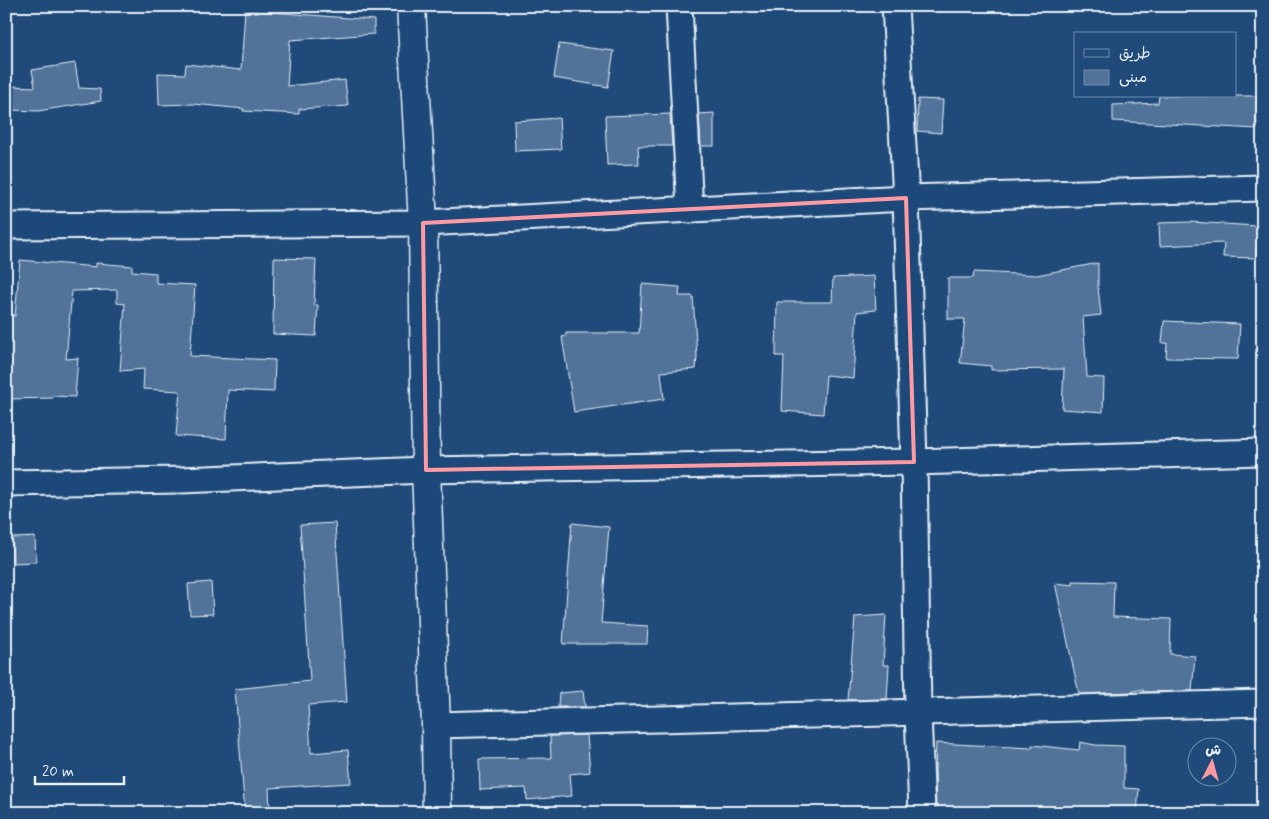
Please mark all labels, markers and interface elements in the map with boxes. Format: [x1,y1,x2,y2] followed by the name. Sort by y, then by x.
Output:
[1074,32,1236,98] legend
[1119,44,1151,64] text: طريق
[1119,68,1147,88] text: مبنى
[1186,736,1236,786] north arrow
[1205,740,1222,760] text: ش
[35,754,124,786] scale bar
[42,762,74,782] text: 20 m

